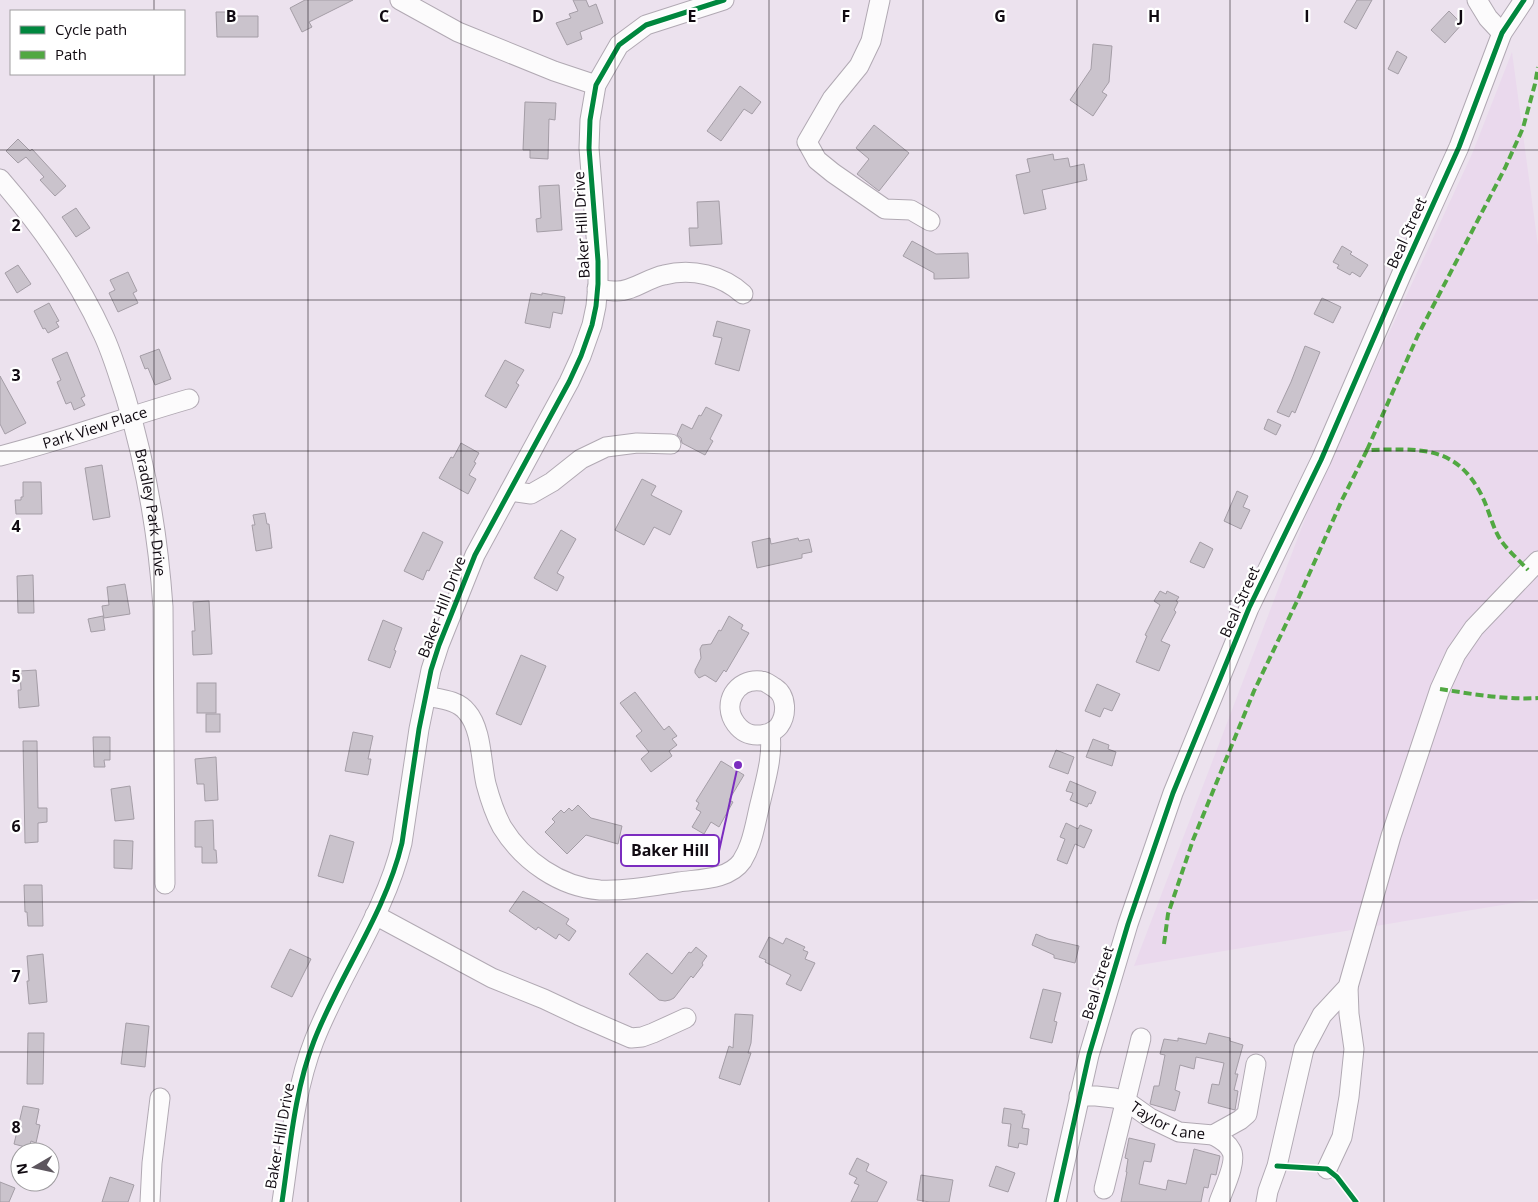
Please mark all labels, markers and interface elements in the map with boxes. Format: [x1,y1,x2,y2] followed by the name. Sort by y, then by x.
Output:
[226,5,236,27] text: B
[379,5,389,27] text: C
[532,5,544,27] text: D
[688,5,697,27] text: E
[842,5,850,27] text: F
[994,5,1006,27] text: G
[1148,5,1160,27] text: H
[1304,5,1310,27] text: I
[1456,5,1464,27] text: J
[10,10,185,75] legend
[55,19,127,39] text: Cycle path
[55,44,87,64] text: Path
[568,171,594,279] street label: Baker Hill Drive
[1381,194,1431,271] street label: Beal Street
[11,214,21,236] text: 2
[11,364,21,386] text: 3
[40,401,150,453] street label: Park View Place
[131,446,171,577] street label: Bradley Park Drive
[11,515,21,537] text: 4
[412,553,470,660] street label: Baker Hill Drive
[1214,563,1264,640] street label: Beal Street
[11,665,21,687] text: 5
[11,815,21,837] text: 6
[621,835,719,866] callout: Baker Hill
[631,839,709,861] text: Baker Hill
[1076,943,1118,1022] street label: Beal Street
[11,965,21,987] text: 7
[260,1081,298,1190] street label: Baker Hill Drive
[1127,1096,1206,1143] street label: Taylor Lane
[11,1116,21,1138] text: 8
[10,1142,60,1192] north arrow
[11,1162,32,1176] text: N

